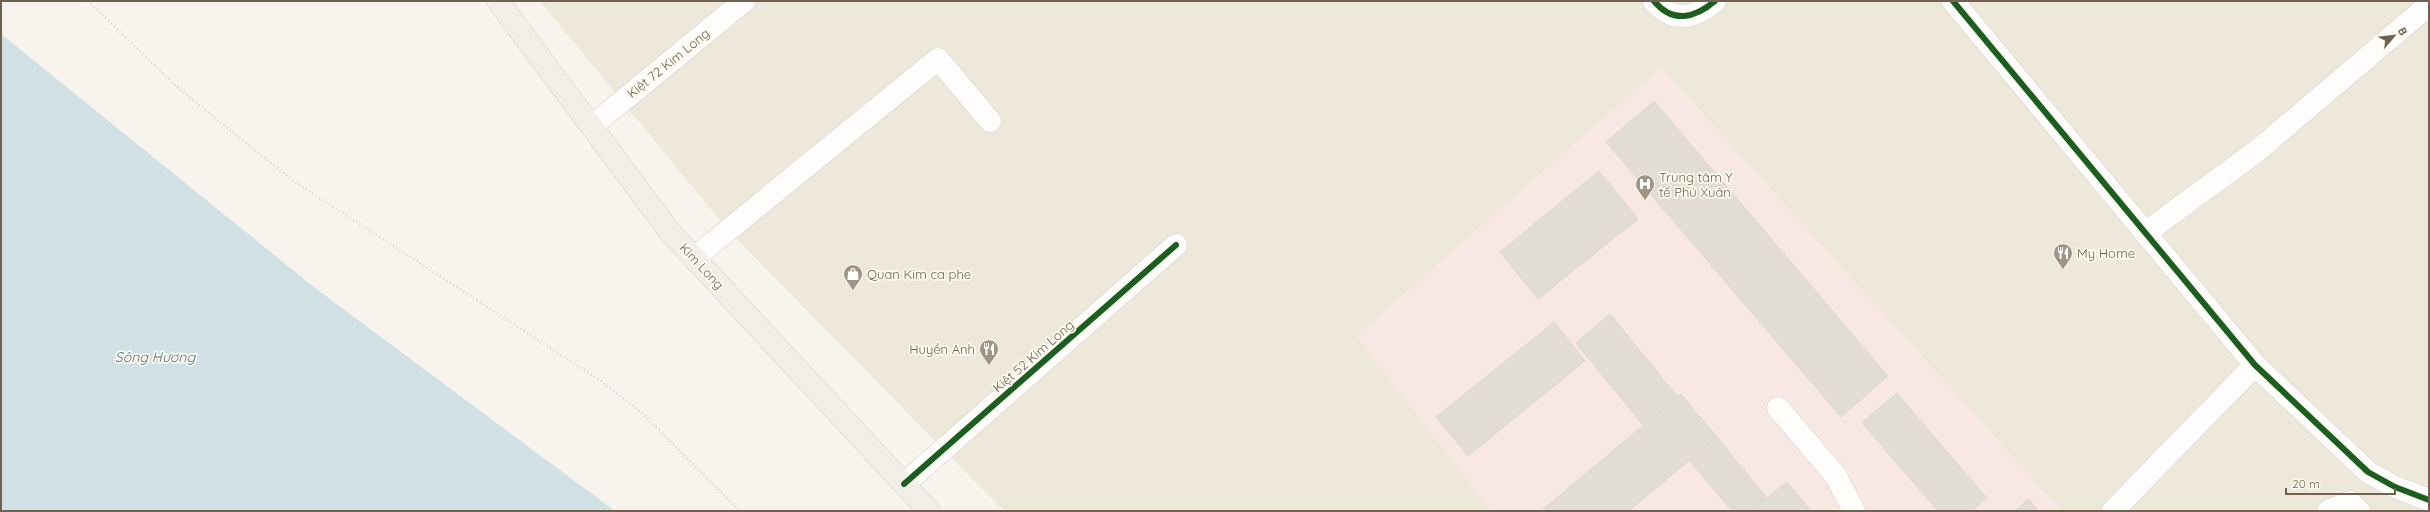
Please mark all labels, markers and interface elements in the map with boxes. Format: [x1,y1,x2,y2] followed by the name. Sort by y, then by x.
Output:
[2374,16,2414,56] north arrow
[623,25,713,101] street label: Kiệt 72 Kim Long
[2395,25,2411,38] text: B
[1659,169,1733,200] place label: Trung tâm Y tế Phú Xuân
[1634,173,1656,201] hospital icon: Trung tâm Y tế Phú Xuân
[677,240,727,292] street label: Kim Long
[2052,242,2074,270] restaurant icon: My Home
[2077,245,2135,261] place label: My Home
[842,263,864,291] shop icon: Quan Kim ca phe
[867,266,971,282] place label: Quan Kim ca phe
[989,316,1077,396] street label: Kiệt 52 Kim Long
[978,338,1000,366] restaurant icon: Huyền Anh
[909,341,975,357] place label: Huyền Anh
[115,348,196,366] water label: Sông Hương
[2286,470,2395,496] scale bar
[2292,476,2320,491] text: 20 m

